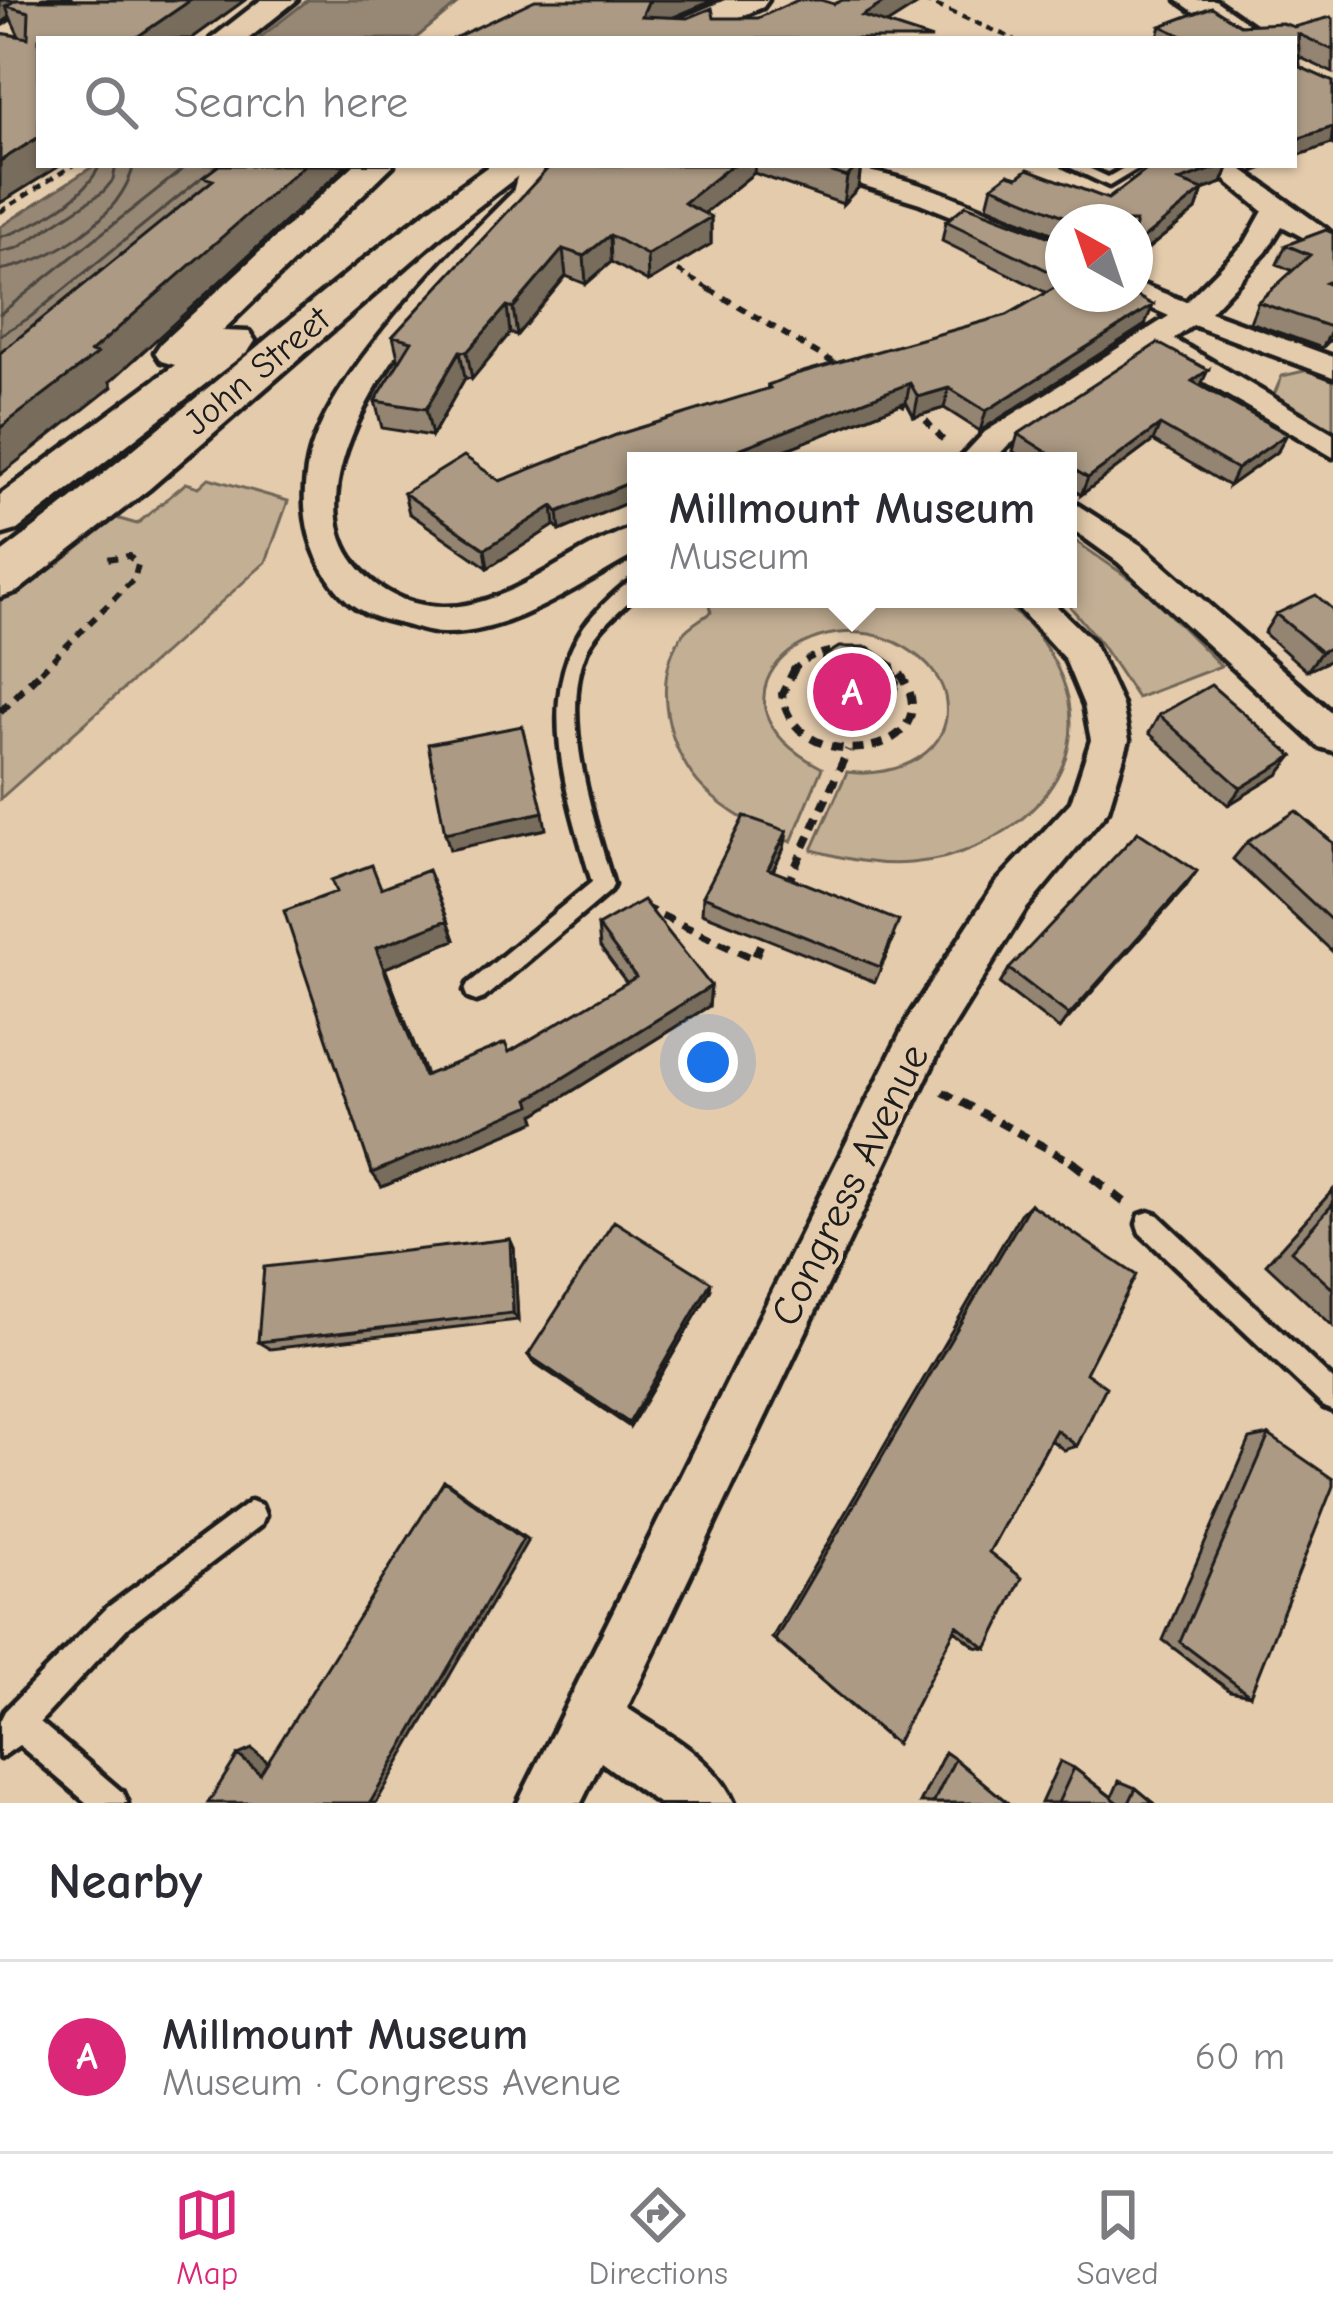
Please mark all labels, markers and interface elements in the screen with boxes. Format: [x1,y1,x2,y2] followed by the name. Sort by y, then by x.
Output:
[36,36,1297,168] search box
[78,69,144,135] icon: search
[174,76,408,128] text: Search here
[1045,204,1153,312] north arrow
[176,297,339,444] street label: John Street
[627,452,1077,608] popup
[669,482,1035,534] text: Millmount Museum
[669,534,809,579] text: Museum
[813,647,891,737] pin: A
[678,1032,738,1092] your location
[761,1036,939,1334] street label: Congress Avenue
[48,1852,202,1911] text: Nearby
[162,2008,528,2060] text: Millmount Museum
[76,2034,98,2079] text: A
[1195,2034,1285,2079] text: 60 m
[162,2060,621,2105] text: Museum · Congress Avenue
[174,2182,240,2292] tab: Map
[589,2182,728,2292] tab: Directions
[1076,2182,1159,2292] tab: Saved

